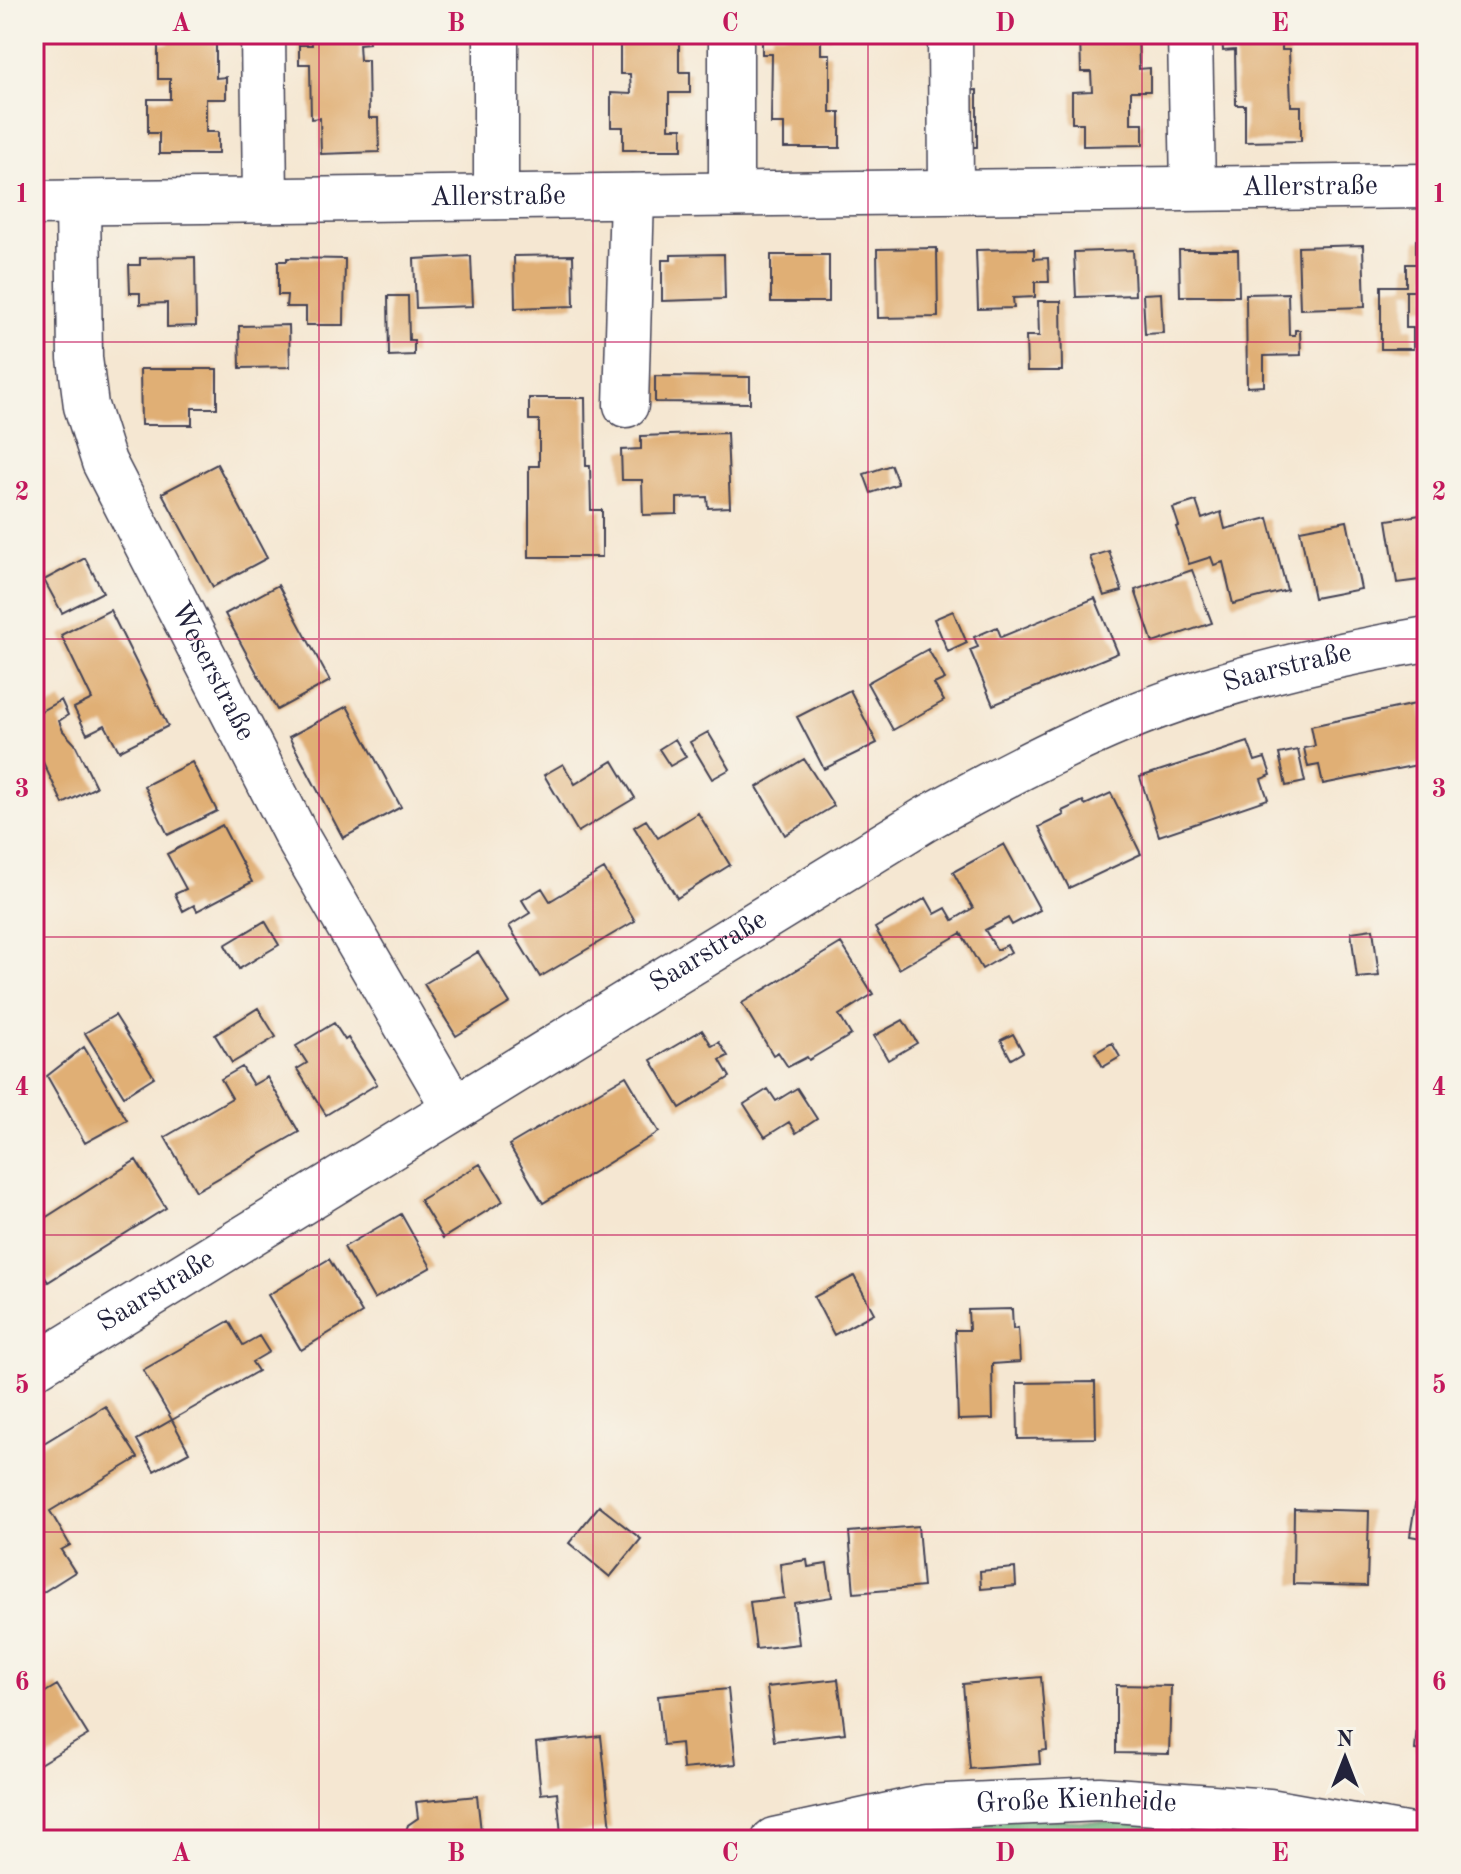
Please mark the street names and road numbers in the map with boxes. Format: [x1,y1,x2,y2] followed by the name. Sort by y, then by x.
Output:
[1242,173,1378,202] street label: Allerstraße
[430,183,566,212] street label: Allerstraße
[165,598,259,745] street label: Weserstraße
[1220,639,1354,698] street label: Saarstraße
[645,906,772,999] street label: Saarstraße
[93,1245,220,1338] street label: Saarstraße
[975,1785,1178,1819] street label: Große Kienheide

